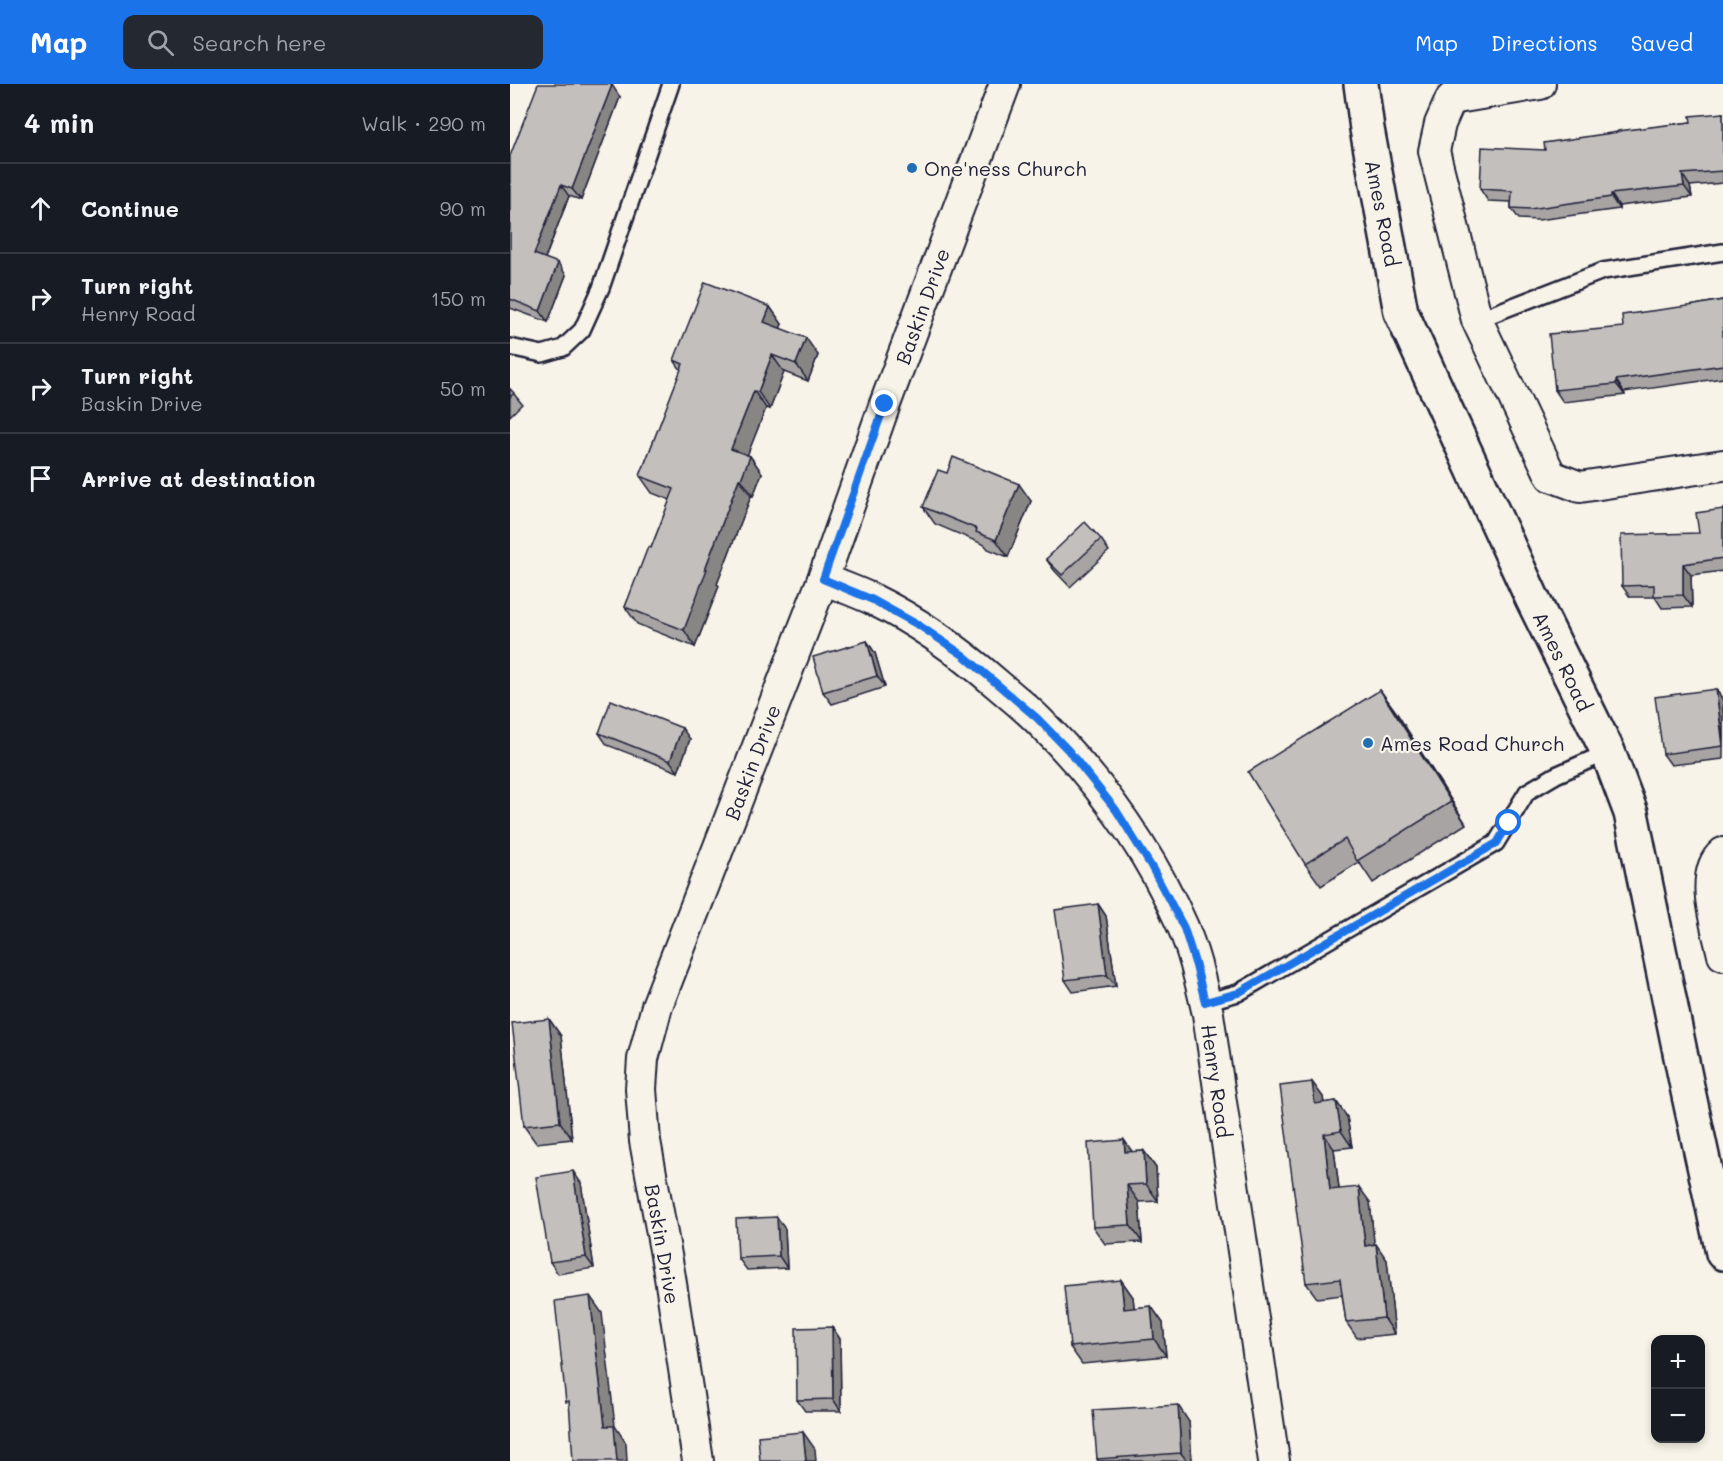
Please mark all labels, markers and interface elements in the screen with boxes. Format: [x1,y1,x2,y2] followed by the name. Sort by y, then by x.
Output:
[123,15,543,69] search box
[30,24,87,60] text: Map
[144,26,177,59] icon: search
[192,28,326,57] text: Search here
[1415,29,1458,56] text: Map
[1491,29,1598,56] text: Directions
[1631,29,1693,56] text: Saved
[24,106,94,140] text: 4 min
[361,110,486,136] text: Walk · 290 m
[924,155,1087,181] place label: One'ness Church
[1360,157,1406,269] street label: Ames Road
[905,161,919,175] marker: One'ness Church
[24,192,57,225] icon: ahead
[81,194,179,223] text: Continue
[440,195,486,221] text: 90 m
[889,244,955,368] street label: Baskin Drive
[81,271,193,300] text: Turn right
[24,282,57,315] icon: right
[431,285,486,311] text: 150 m
[81,300,195,326] text: Henry Road
[81,361,193,390] text: Turn right
[24,372,57,405] icon: right
[440,375,486,401] text: 50 m
[81,390,203,416] text: Baskin Drive
[871,390,897,416] route end
[24,462,57,495] icon: arrive
[81,464,316,493] text: Arrive at destination
[1528,607,1598,715] street label: Ames Road
[718,701,786,823] street label: Baskin Drive
[1380,730,1564,756] place label: Ames Road Church
[1361,736,1375,750] marker: Ames Road Church
[1495,809,1521,835] route start
[1196,1023,1238,1139] street label: Henry Road
[640,1182,686,1306] street label: Baskin Drive
[1651,1335,1705,1443] map controls
[1651,1335,1705,1389] button: +
[1651,1389,1705,1443] button: −

